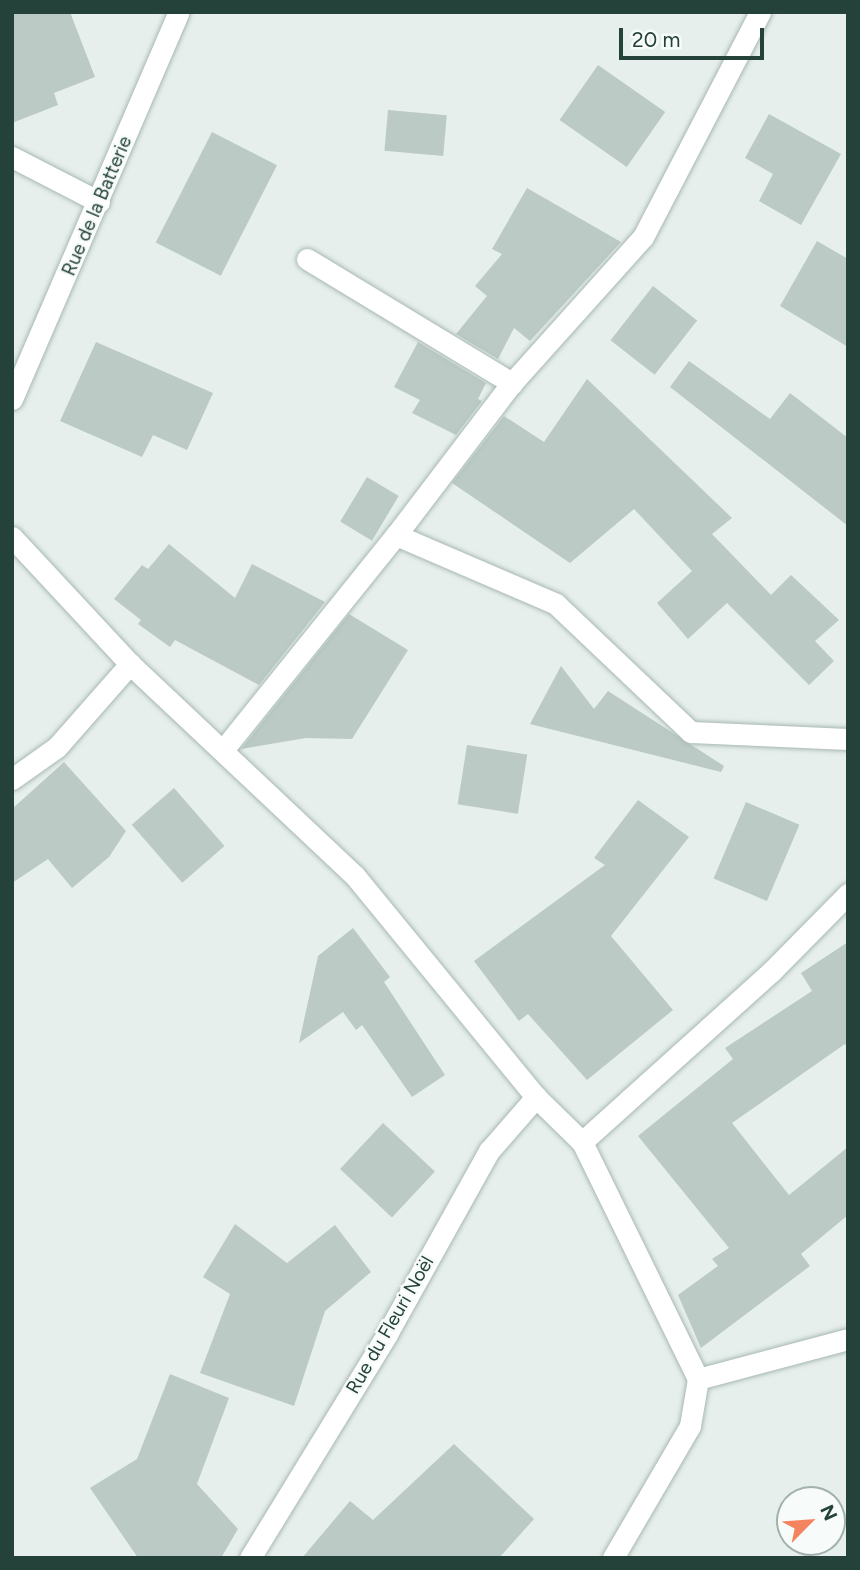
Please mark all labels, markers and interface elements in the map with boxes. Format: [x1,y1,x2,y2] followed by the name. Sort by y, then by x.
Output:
[622,14,767,58] scale bar
[632,27,680,52] text: 20 m
[57,133,137,279] street label: Rue de la Batterie
[341,1252,439,1398] street label: Rue du Fleuri Noël
[776,1486,846,1556] north arrow
[815,1501,842,1524] text: N

